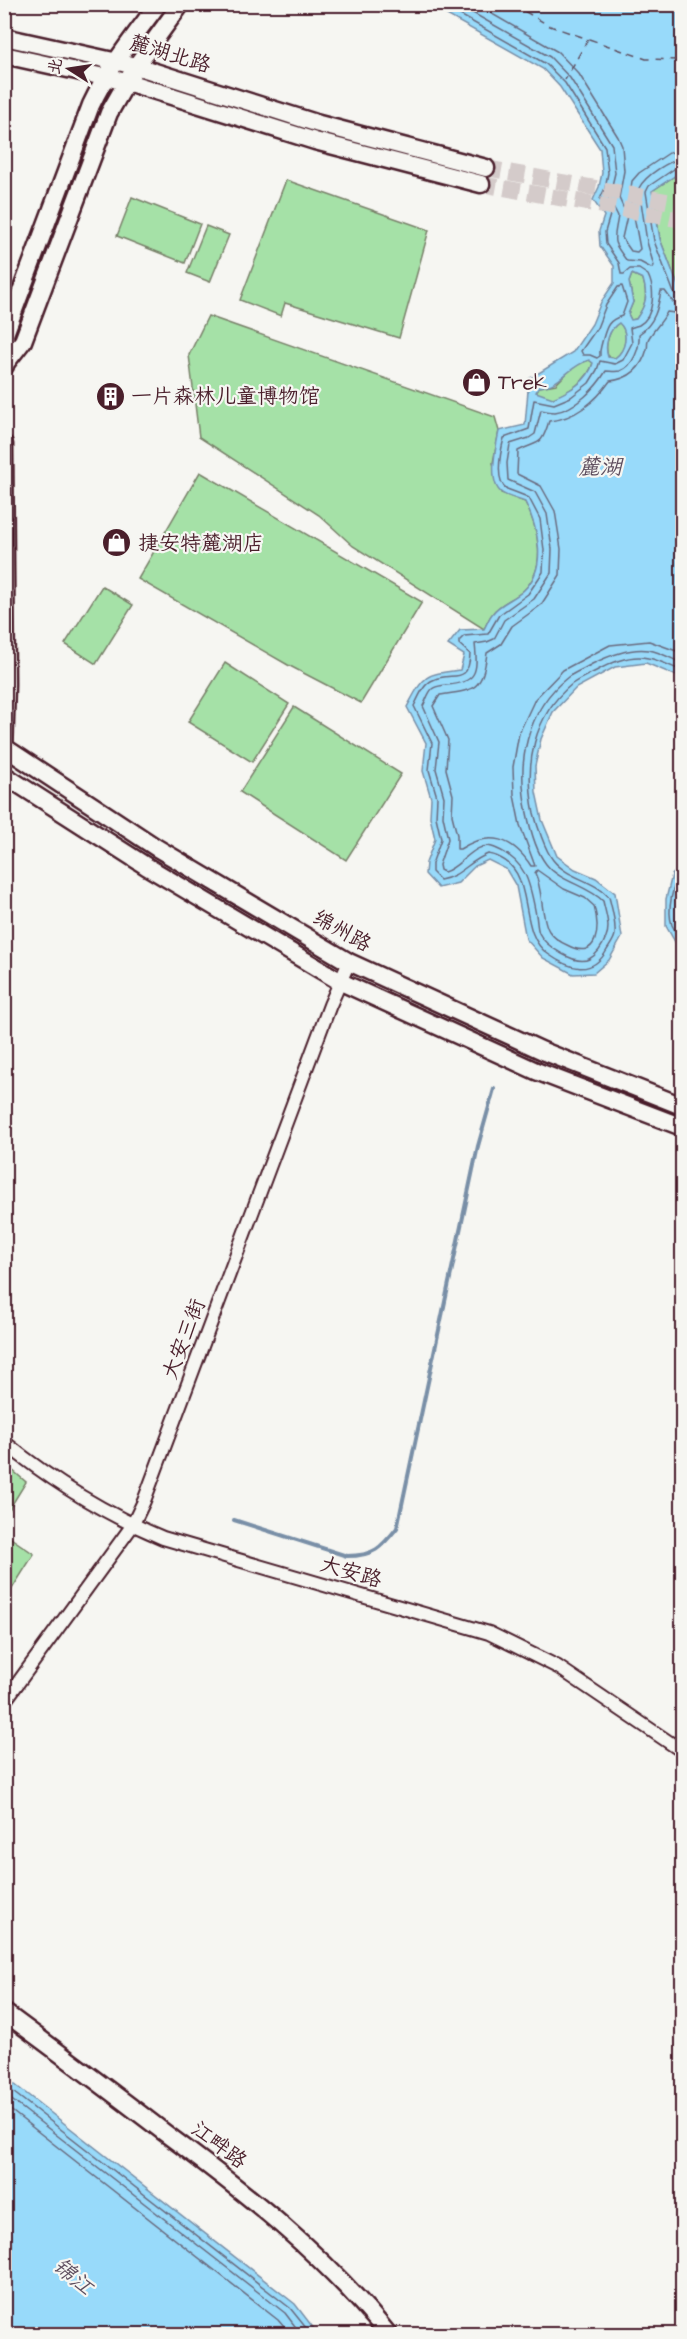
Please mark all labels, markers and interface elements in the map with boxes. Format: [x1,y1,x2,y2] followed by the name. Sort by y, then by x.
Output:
[126,28,214,80] street label: 麓湖北路
[39,39,99,99] north arrow
[43,56,68,76] text: 北
[461,366,493,398] shop icon: Trek
[498,368,547,397] place label: Trek
[94,380,126,412] building icon: 一片森林儿童博物馆
[131,382,320,411] place label: 一片森林儿童博物馆
[578,452,624,483] water label: 麓湖
[101,527,133,559] shop icon: 捷安特麓湖店
[138,529,264,558] place label: 捷安特麓湖店
[307,903,377,959] street label: 绵州路
[155,1295,213,1383] street label: 大安三街
[317,1549,385,1595] street label: 大安路
[185,2114,253,2176] street label: 江畔路
[46,2251,101,2304] water label: 锦江

